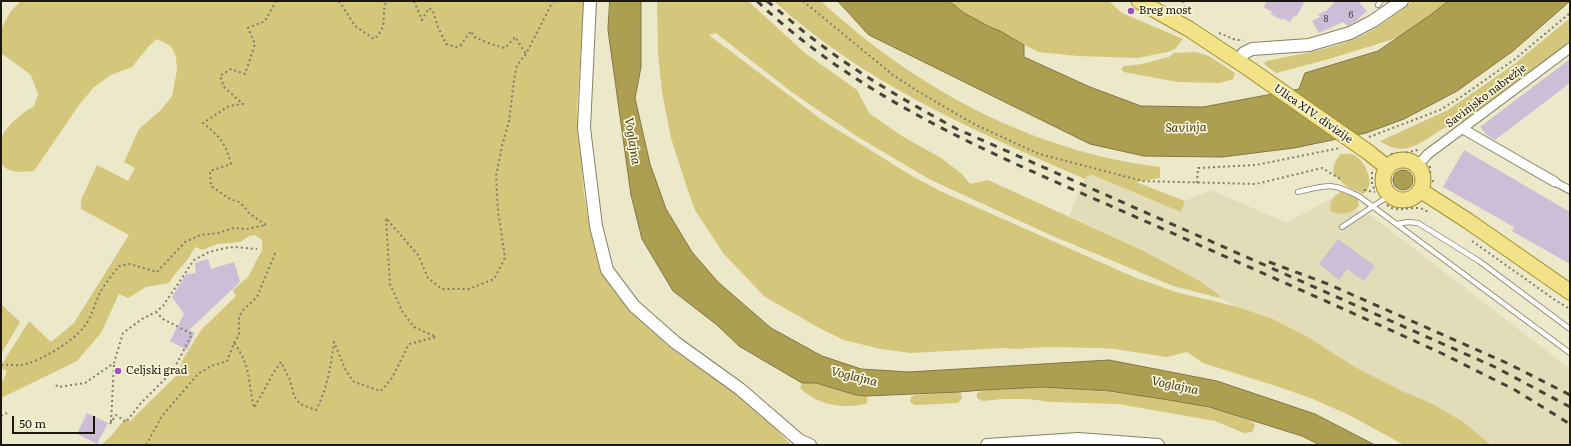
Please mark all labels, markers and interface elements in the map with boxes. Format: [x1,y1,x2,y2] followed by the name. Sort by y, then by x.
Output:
[1139,4,1192,18] place label: Breg most
[1126,6,1136,16] marker: Breg most
[1349,10,1353,20] house number: 6
[1324,14,1328,24] house number: 8
[1443,61,1529,131] street label: Savinjsko nabrežje
[1271,82,1355,146] street label: Ulica XIV. divizije
[621,116,643,166] water label: Voglajna
[1165,120,1207,136] water label: Savinja
[126,364,187,378] place label: Celjski grad
[829,364,879,390] water label: Voglajna
[113,366,123,376] marker: Celjski grad
[1150,374,1200,398] water label: Voglajna
[14,408,97,434] scale bar
[19,414,46,432] text: 50 m

